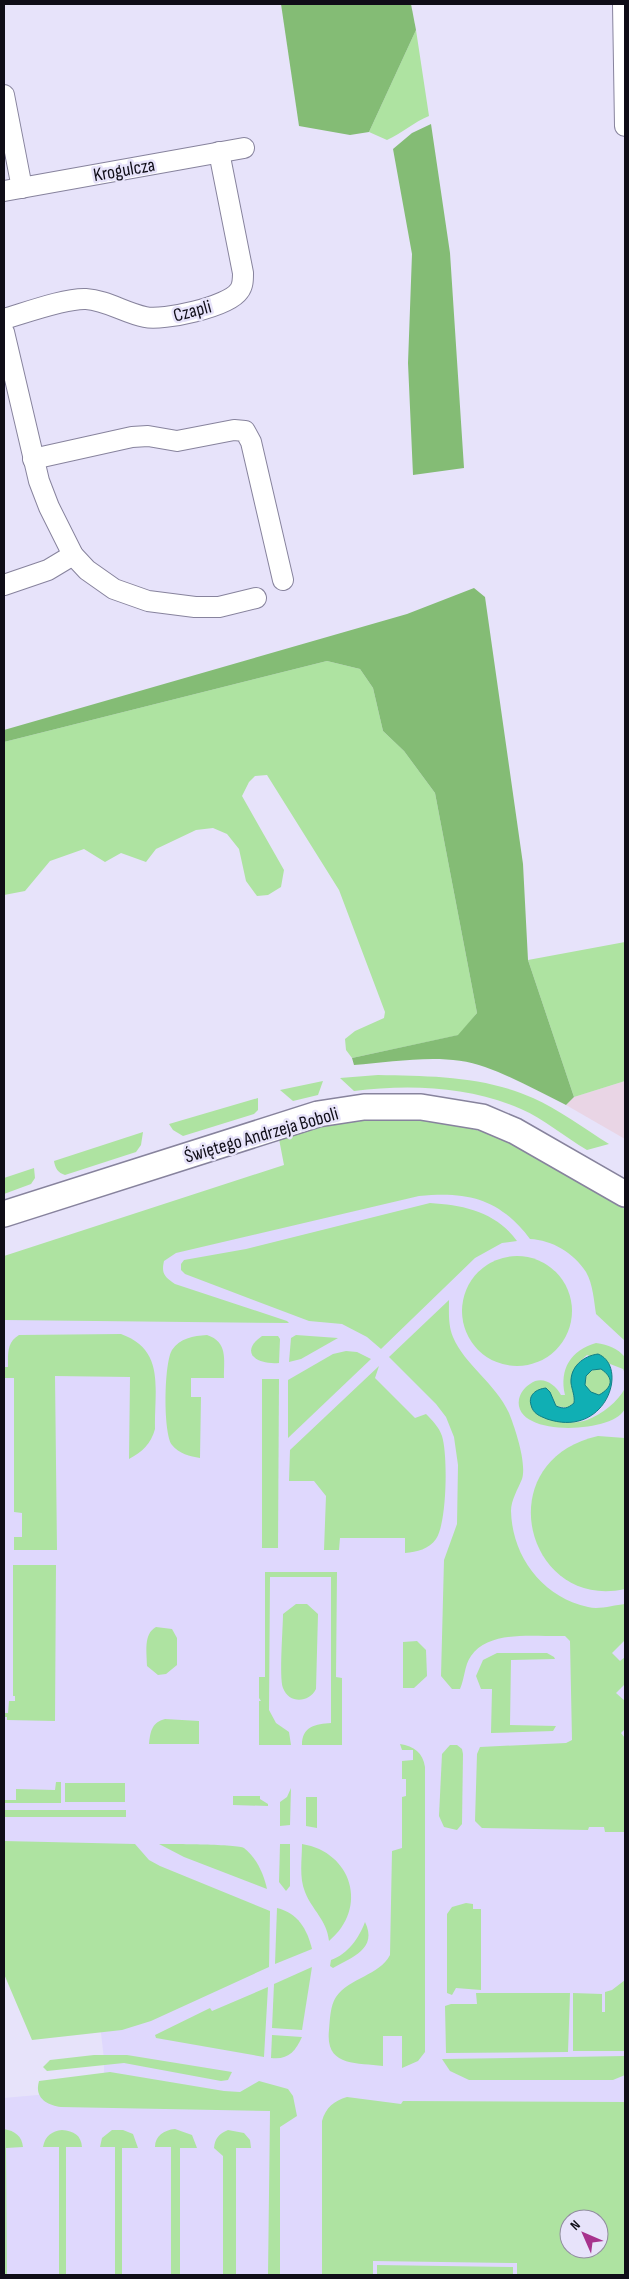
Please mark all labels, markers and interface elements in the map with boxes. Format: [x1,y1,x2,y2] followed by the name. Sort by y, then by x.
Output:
[92,154,157,187] street label: Krogulcza
[171,295,214,328] street label: Czapli
[182,1102,341,1168] street label: Świętego Andrzeja Boboli
[559,2209,609,2259] north arrow
[567,2217,584,2234] text: N

